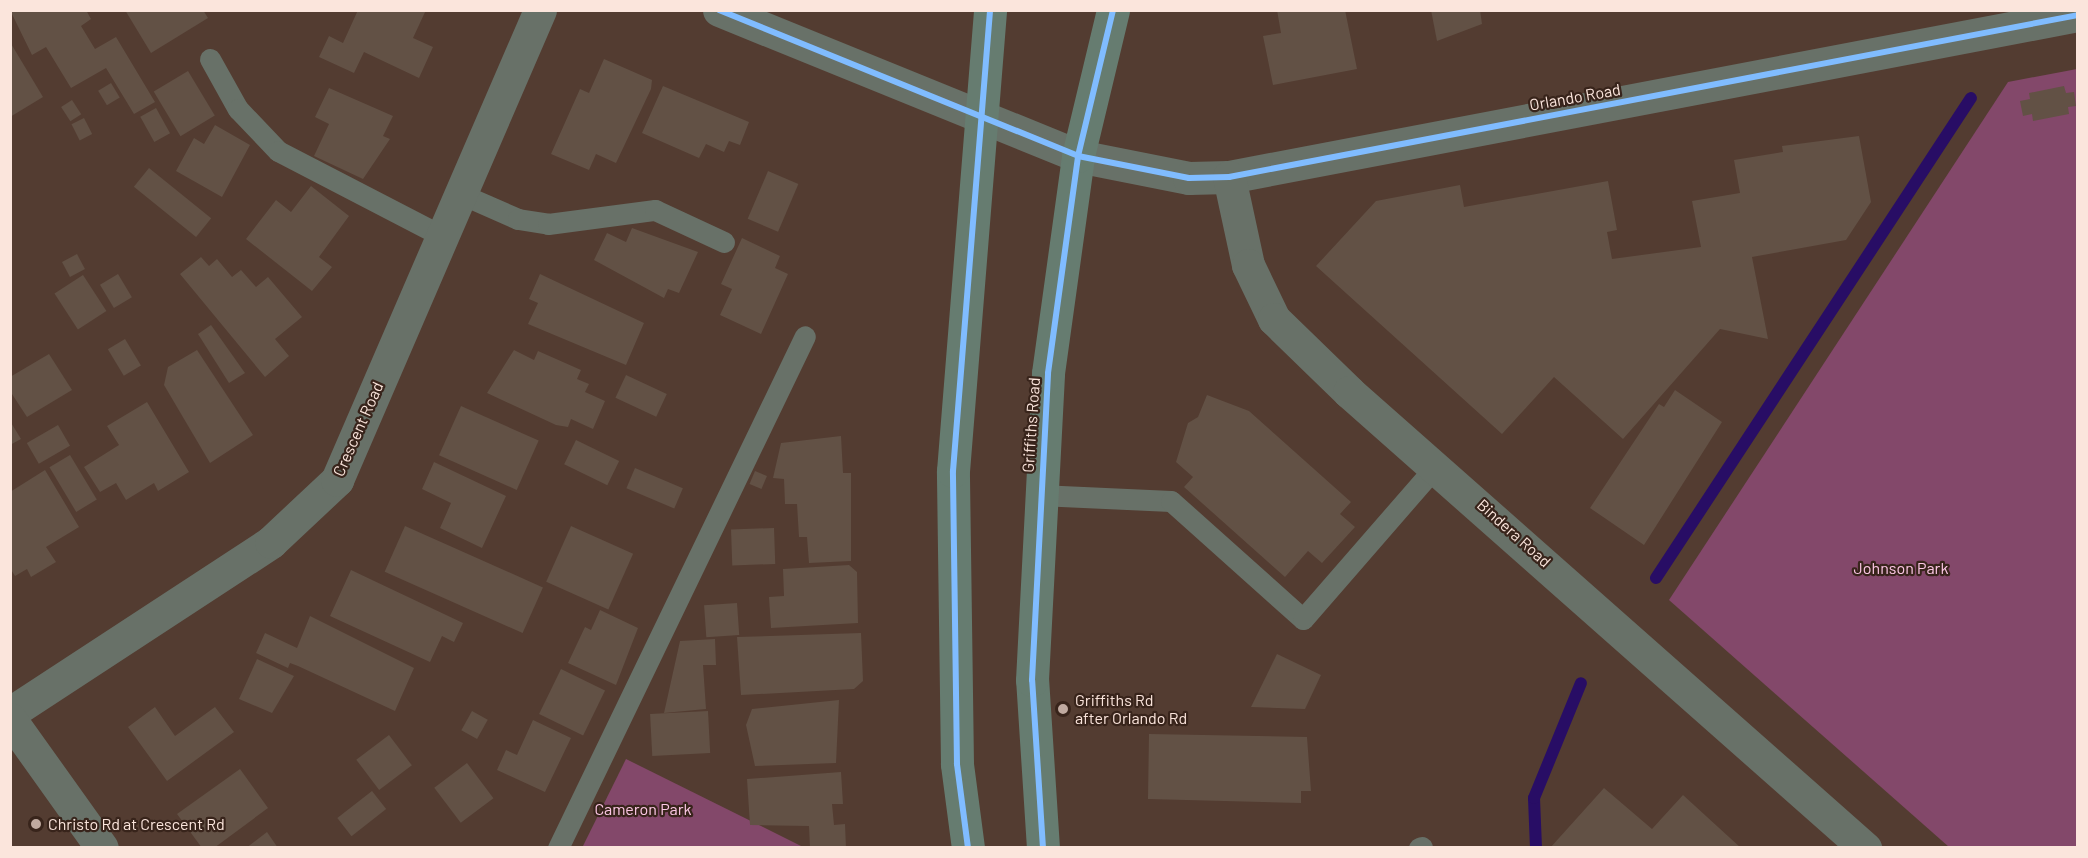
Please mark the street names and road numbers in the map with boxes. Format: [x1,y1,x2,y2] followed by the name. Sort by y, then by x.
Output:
[1528,80,1622,114] street label: Orlando Road
[1018,377,1044,473] street label: Griffiths Road
[329,379,387,479] street label: Crescent Road
[1473,495,1555,571] street label: Bindera Road

